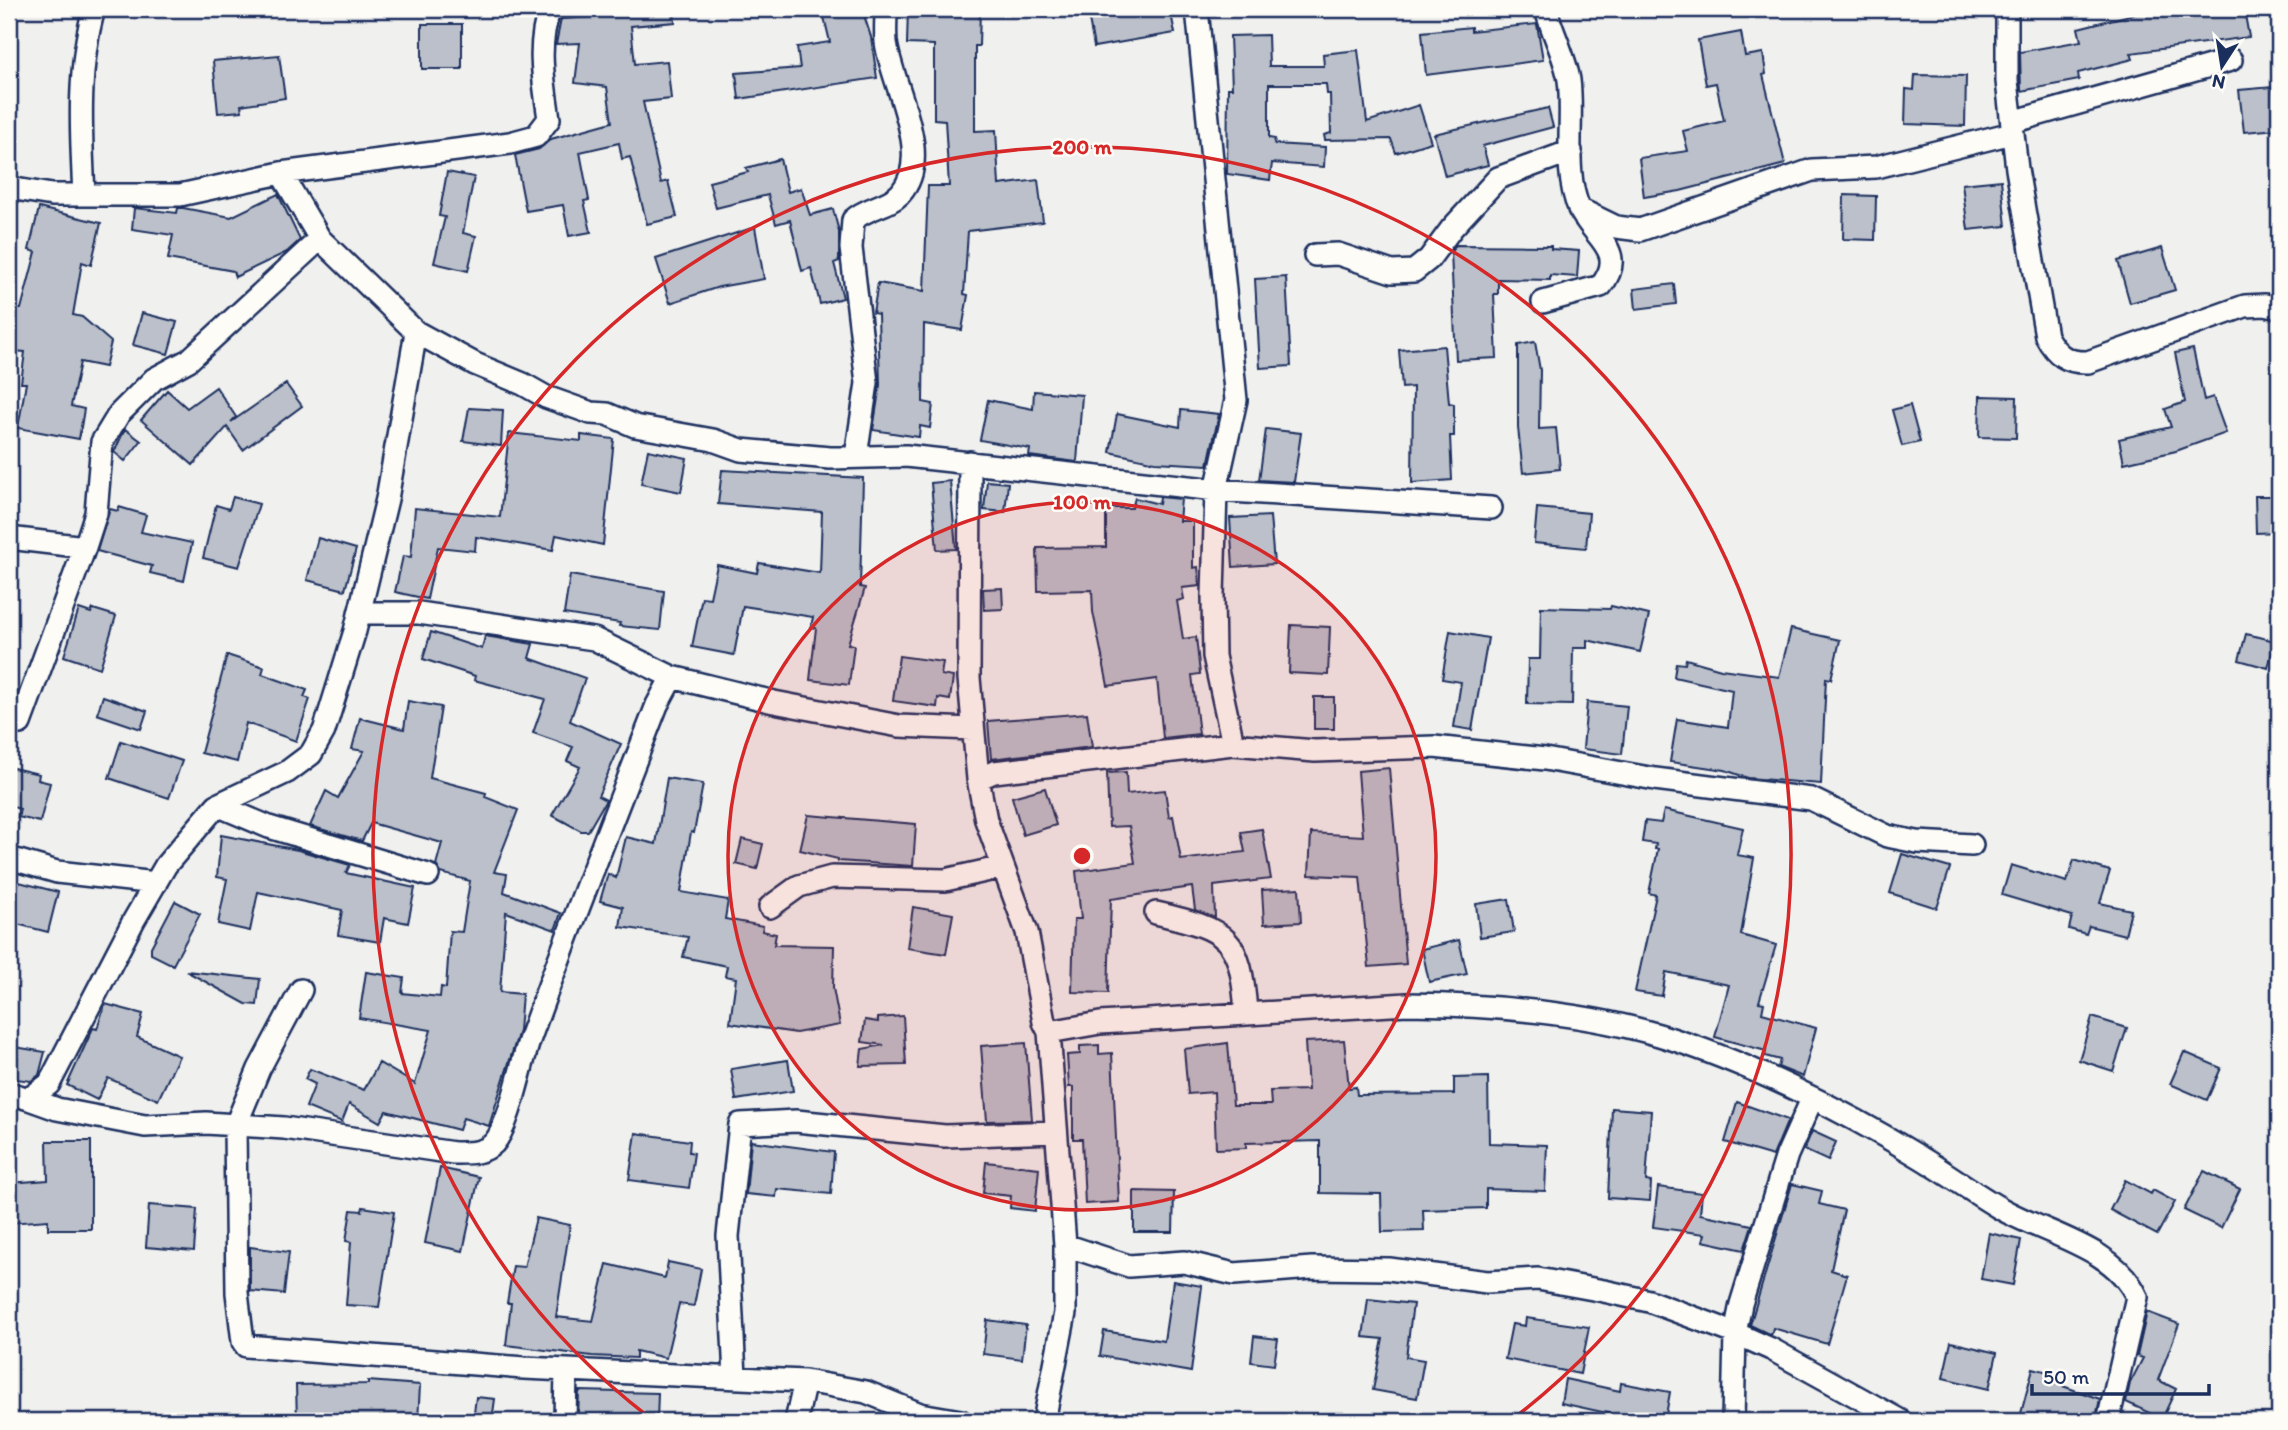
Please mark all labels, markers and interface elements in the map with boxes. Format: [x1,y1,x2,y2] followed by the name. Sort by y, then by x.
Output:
[2186,32,2256,102] north arrow
[2210,70,2227,95] text: N
[1052,134,1112,159] text: 200 m
[1053,489,1111,514] text: 100 m
[1070,844,1094,868] centre of rings
[2032,1353,2209,1397] scale bar
[2043,1364,2090,1389] text: 50 m

